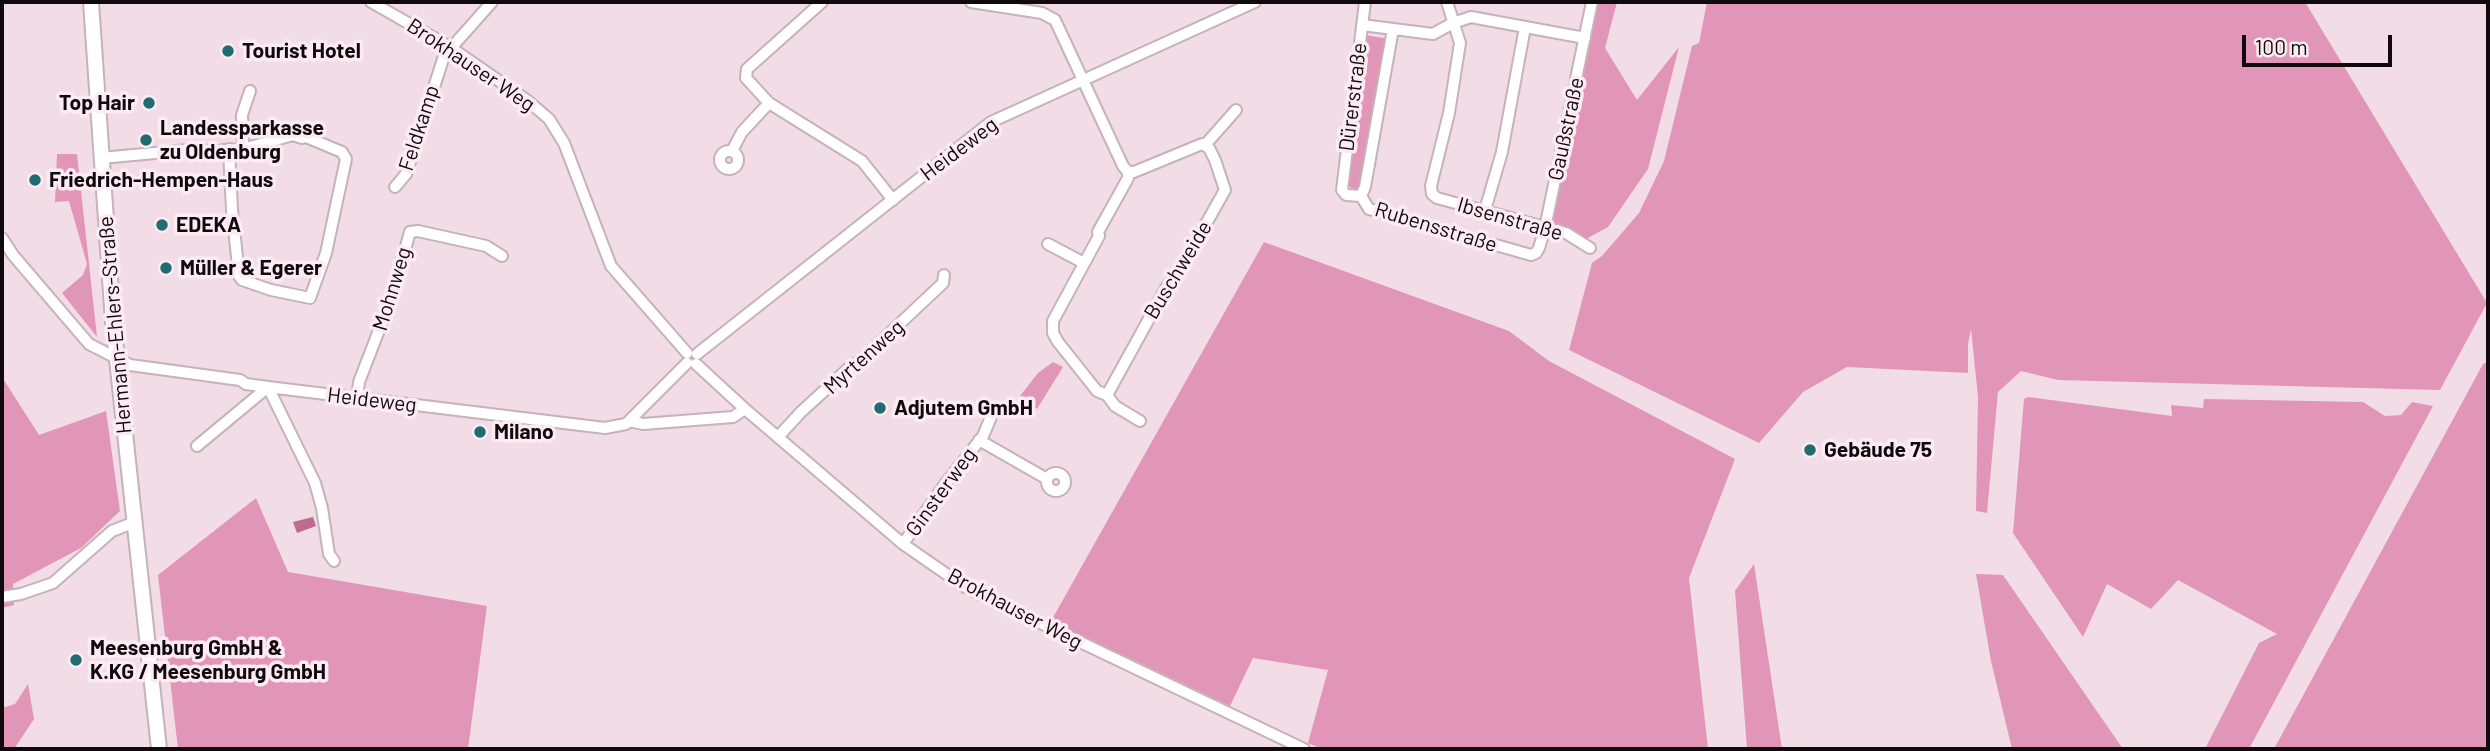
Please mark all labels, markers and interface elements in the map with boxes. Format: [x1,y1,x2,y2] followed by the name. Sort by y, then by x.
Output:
[402,13,540,117] street label: Brokhauser Weg
[2245,21,2396,65] scale bar
[2255,34,2308,59] text: 100 m
[242,38,361,64] place label: Tourist Hotel
[1334,41,1372,153] street label: Dürerstraße
[220,43,236,59] marker: Tourist Hotel
[1543,75,1589,183] street label: Gaußstraße
[393,82,445,174] street label: Feldkamp
[59,90,135,116] place label: Top Hair
[141,95,157,111] marker: Top Hair
[916,112,1002,186] street label: Heideweg
[160,115,324,165] place label: Landessparkasse zu Oldenburg
[138,132,154,148] marker: Landessparkasse zu Oldenburg
[49,167,273,193] place label: Friedrich-Hempen-Haus
[27,172,43,188] marker: Friedrich-Hempen-Haus
[1454,192,1566,246] street label: Ibsenstraße
[1372,196,1500,258] street label: Rubensstraße
[176,212,241,238] place label: EDEKA
[93,215,137,435] street label: Hermann-Ehlers-Straße
[1139,216,1217,324] street label: Buschweide
[154,217,170,233] marker: EDEKA
[367,244,417,334] street label: Mohnweg
[180,255,322,281] place label: Müller & Egerer
[158,260,174,276] marker: Müller & Egerer
[819,314,909,400] street label: Myrtenweg
[326,382,418,418] street label: Heideweg
[894,395,1033,421] place label: Adjutem GmbH
[872,400,888,416] marker: Adjutem GmbH
[494,419,554,445] place label: Milano
[472,424,488,440] marker: Milano
[1824,437,1932,463] place label: Gebäude 75
[1802,442,1818,458] marker: Gebäude 75
[900,443,982,541] street label: Ginsterweg
[943,563,1087,655] street label: Brokhauser Weg
[90,635,326,685] place label: Meesenburg GmbH & K.KG / Meesenburg GmbH
[68,652,84,668] marker: Meesenburg GmbH & K.KG / Meesenburg GmbH

